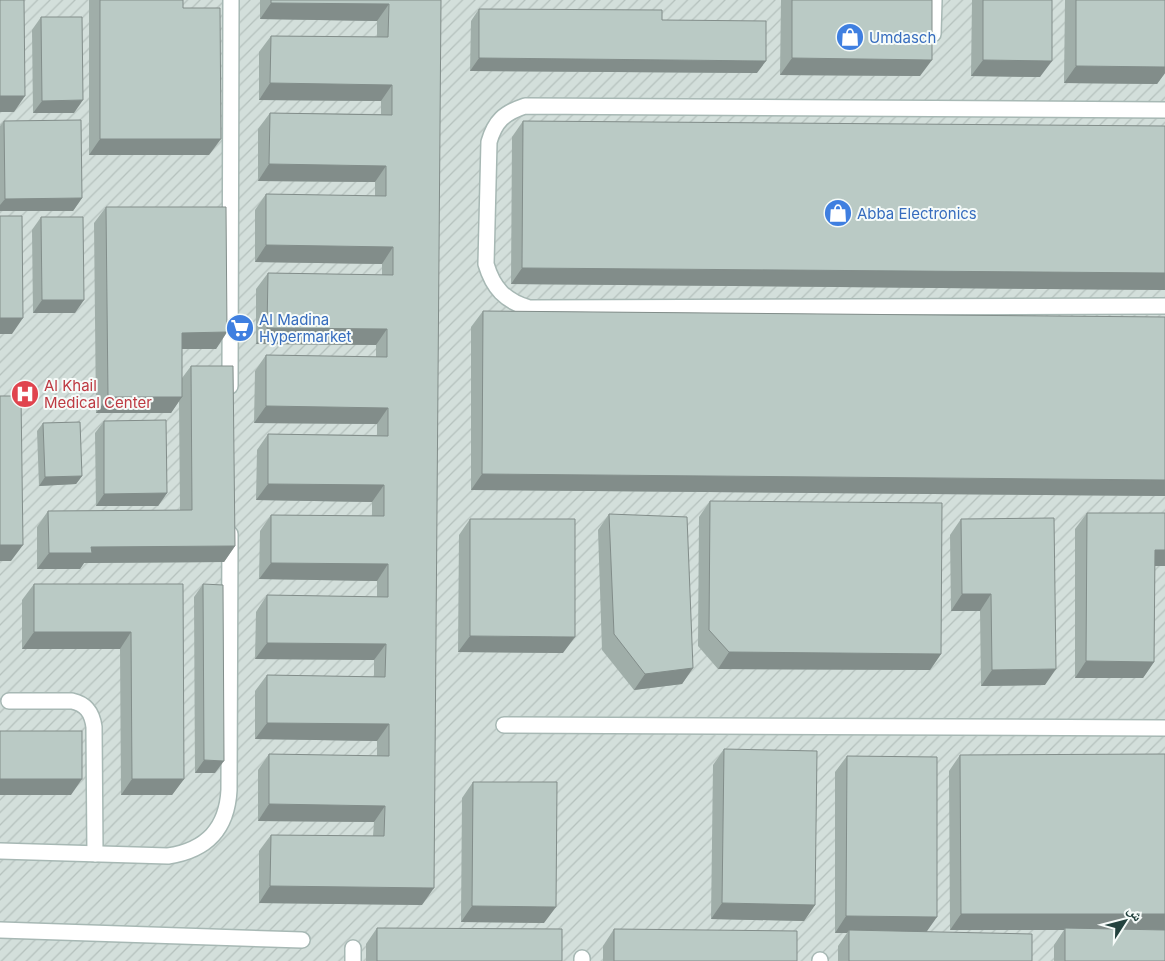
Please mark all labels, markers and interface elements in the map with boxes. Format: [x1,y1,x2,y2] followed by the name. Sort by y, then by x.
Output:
[835,22,865,52] shop icon: Umdasch
[869,28,936,47] place label: Umdasch
[823,198,853,228] shop icon: Abba Electronics
[857,204,977,223] place label: Abba Electronics
[259,310,352,346] place label: Al Madina Hypermarket
[225,313,255,343] supermarket icon: Al Madina Hypermarket
[44,376,152,412] place label: Al Khail Medical Center
[10,379,40,409] hospital icon: Al Khail Medical Center
[1100,896,1150,946] north arrow
[1124,902,1147,925] text: ش

